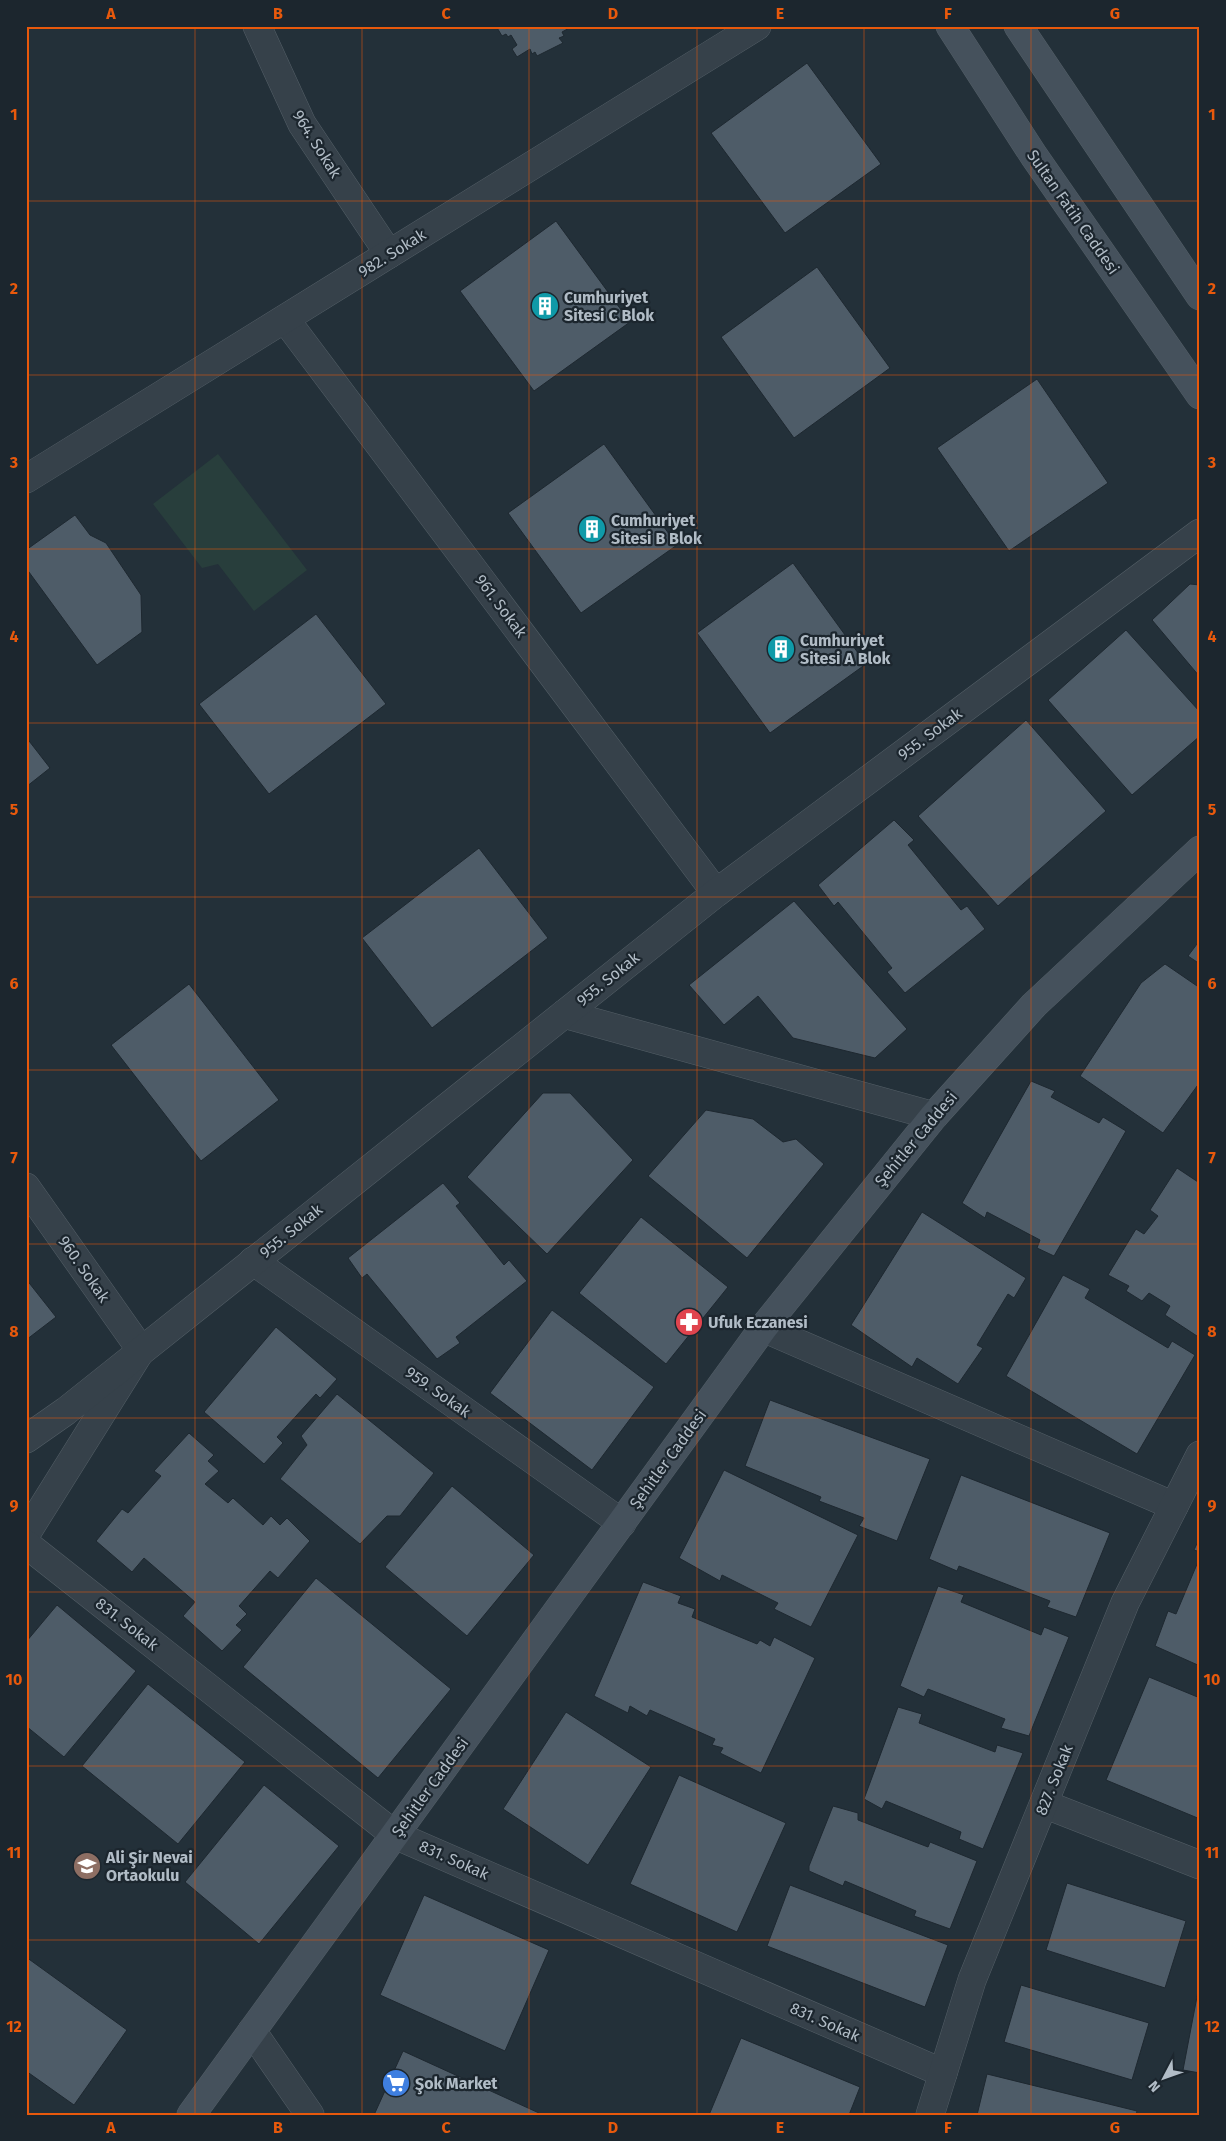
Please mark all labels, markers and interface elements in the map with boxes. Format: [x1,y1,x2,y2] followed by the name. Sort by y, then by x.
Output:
[105,4,116,23] text: A
[273,4,283,23] text: B
[441,4,451,23] text: C
[608,4,618,23] text: D
[776,4,784,23] text: E
[944,4,952,23] text: F
[1110,4,1120,23] text: G
[10,105,18,124] text: 1
[1208,105,1216,124] text: 1
[289,107,346,182] street label: 964. Sokak
[1023,146,1123,278] street label: Sultan Fatih Caddesi
[355,224,430,281] street label: 982. Sokak
[10,279,18,298] text: 2
[1208,279,1216,298] text: 2
[564,288,654,325] place label: Cumhuriyet Sitesi C Blok
[530,291,560,321] building icon: Cumhuriyet Sitesi C Blok
[9,453,18,472] text: 3
[1207,453,1216,472] text: 3
[611,511,702,548] place label: Cumhuriyet Sitesi B Blok
[577,514,607,544] building icon: Cumhuriyet Sitesi B Blok
[471,571,531,642] street label: 961. Sokak
[9,627,19,646] text: 4
[1207,627,1217,646] text: 4
[800,631,891,668] place label: Cumhuriyet Sitesi A Blok
[766,634,796,664] building icon: Cumhuriyet Sitesi A Blok
[894,703,966,764] street label: 955. Sokak
[10,800,19,819] text: 5
[1208,800,1217,819] text: 5
[573,947,644,1010] street label: 955. Sokak
[9,974,19,993] text: 6
[1207,974,1217,993] text: 6
[871,1088,962,1191] street label: Şehitler Caddesi
[10,1148,18,1167] text: 7
[1208,1148,1216,1167] text: 7
[256,1199,327,1262] street label: 955. Sokak
[54,1232,114,1307] street label: 960. Sokak
[674,1307,704,1337] pharmacy icon: Ufuk Eczanesi
[708,1313,808,1332] place label: Ufuk Eczanesi
[9,1322,19,1341] text: 8
[1207,1322,1217,1341] text: 8
[402,1363,475,1422] street label: 959. Sokak
[626,1406,711,1513] street label: Şehitler Caddesi
[10,1496,19,1515] text: 9
[1208,1496,1217,1515] text: 9
[92,1594,163,1655] street label: 831. Sokak
[6,1670,22,1689] text: 10
[1204,1670,1220,1689] text: 10
[388,1734,473,1841] street label: Şehitler Caddesi
[1031,1741,1077,1818] street label: 827. Sokak
[416,1836,493,1884] street label: 831. Sokak
[7,1843,21,1862] text: 11
[1205,1843,1219,1862] text: 11
[105,1848,193,1885] place label: Ali Şir Nevai Ortaokulu
[72,1851,102,1881] school or university icon: Ali Şir Nevai Ortaokulu
[787,1998,864,2046] street label: 831. Sokak
[6,2017,22,2036] text: 12
[1204,2017,1220,2036] text: 12
[1138,2054,1188,2104] north arrow
[381,2068,411,2098] supermarket icon: Şok Market
[415,2074,498,2095] place label: Şok Market
[1145,2077,1164,2095] text: N
[105,2118,116,2137] text: A
[273,2118,283,2137] text: B
[441,2118,451,2137] text: C
[608,2118,618,2137] text: D
[776,2118,784,2137] text: E
[944,2118,952,2137] text: F
[1110,2118,1120,2137] text: G

